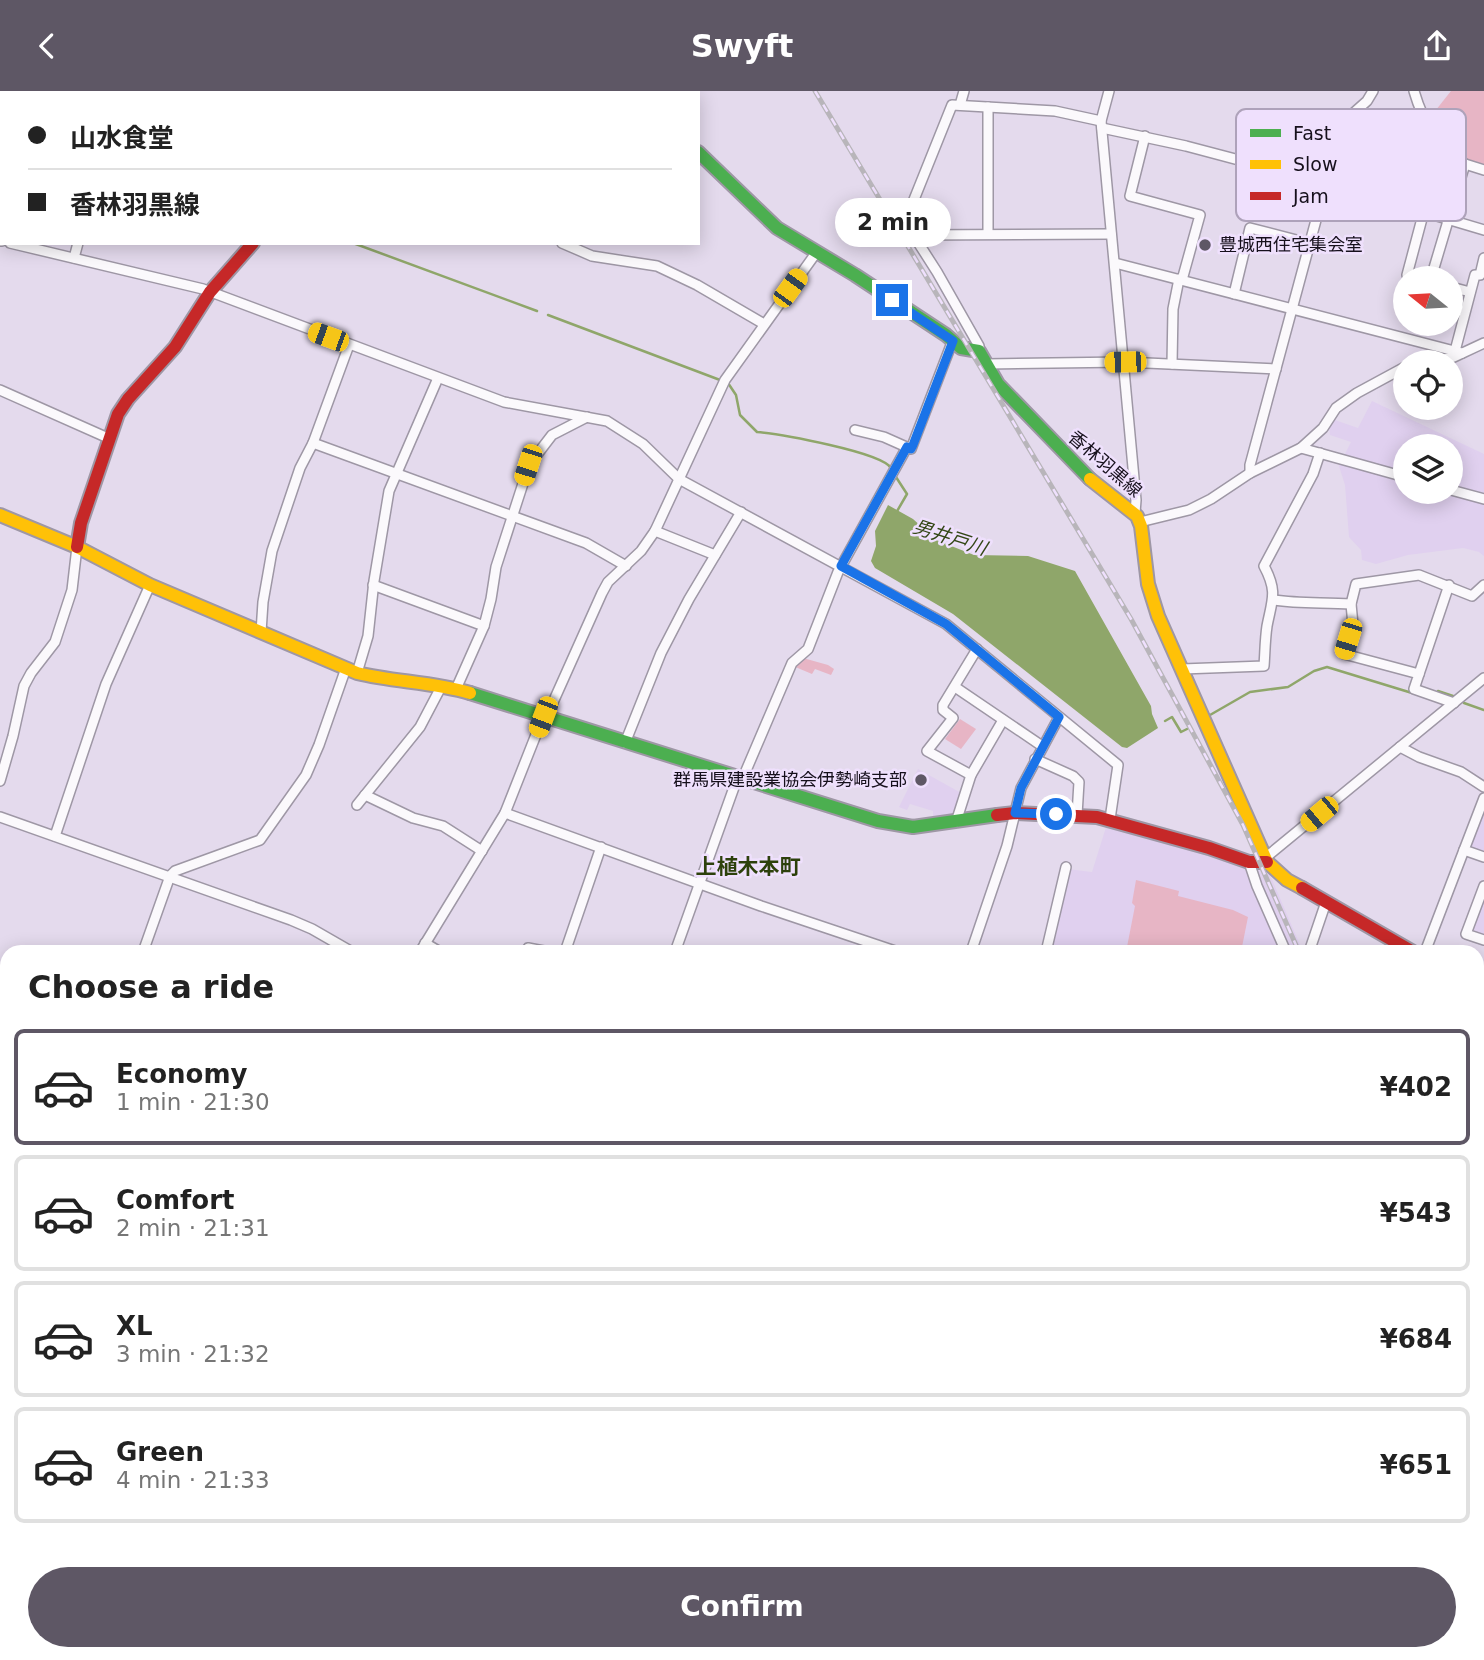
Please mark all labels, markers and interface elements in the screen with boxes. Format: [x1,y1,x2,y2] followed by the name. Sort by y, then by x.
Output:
[28,27,66,65] icon: back
[691,27,793,65] text: Swyft
[1418,27,1456,65] icon: share
[1236,109,1466,221] legend
[1293,122,1331,144] text: Fast
[70,123,174,153] text: 山水食堂
[1293,153,1338,175] text: Slow
[1292,185,1329,207] text: Jam
[70,190,200,220] text: 香林羽黒線
[834,199,950,247] callout: 2 min
[857,209,929,235] text: 2 min
[1219,234,1363,255] place label: 豊城西住宅集会室
[1197,237,1213,253] marker: 豊城西住宅集会室
[770,265,811,311] car
[1393,266,1463,336] north arrow
[1393,266,1463,504] map controls
[876,284,908,316] route end
[305,320,352,354] car
[1393,350,1463,420] button: locate
[1104,351,1147,373] car
[1064,426,1146,501] street label: 香林羽黒線
[1393,434,1463,504] button: layers
[512,442,545,488] car
[910,515,991,560] water label: 男井戸川
[1332,616,1365,662] car
[526,694,561,740] car
[673,769,907,790] place label: 群馬県建設業協会伊勢崎支部
[913,772,929,788] marker: 群馬県建設業協会伊勢崎支部
[1297,792,1342,836] car
[1040,798,1072,830] route start
[696,855,801,879] district label: 上植木本町
[28,968,274,1006] text: Choose a ride
[32,1056,95,1119] icon: car
[116,1059,247,1089] text: Economy
[1380,1072,1452,1102] text: ¥402
[116,1089,270,1115] text: 1 min · 21:30
[32,1182,95,1245] icon: car
[116,1185,234,1215] text: Comfort
[1380,1198,1452,1228] text: ¥543
[116,1215,270,1241] text: 2 min · 21:31
[32,1308,95,1371] icon: car
[116,1311,153,1341] text: XL
[1380,1324,1452,1354] text: ¥684
[116,1341,270,1367] text: 3 min · 21:32
[32,1434,95,1497] icon: car
[116,1437,204,1467] text: Green
[1380,1450,1452,1480] text: ¥651
[116,1467,270,1493] text: 4 min · 21:33
[28,1567,1456,1647] button: Confirm

